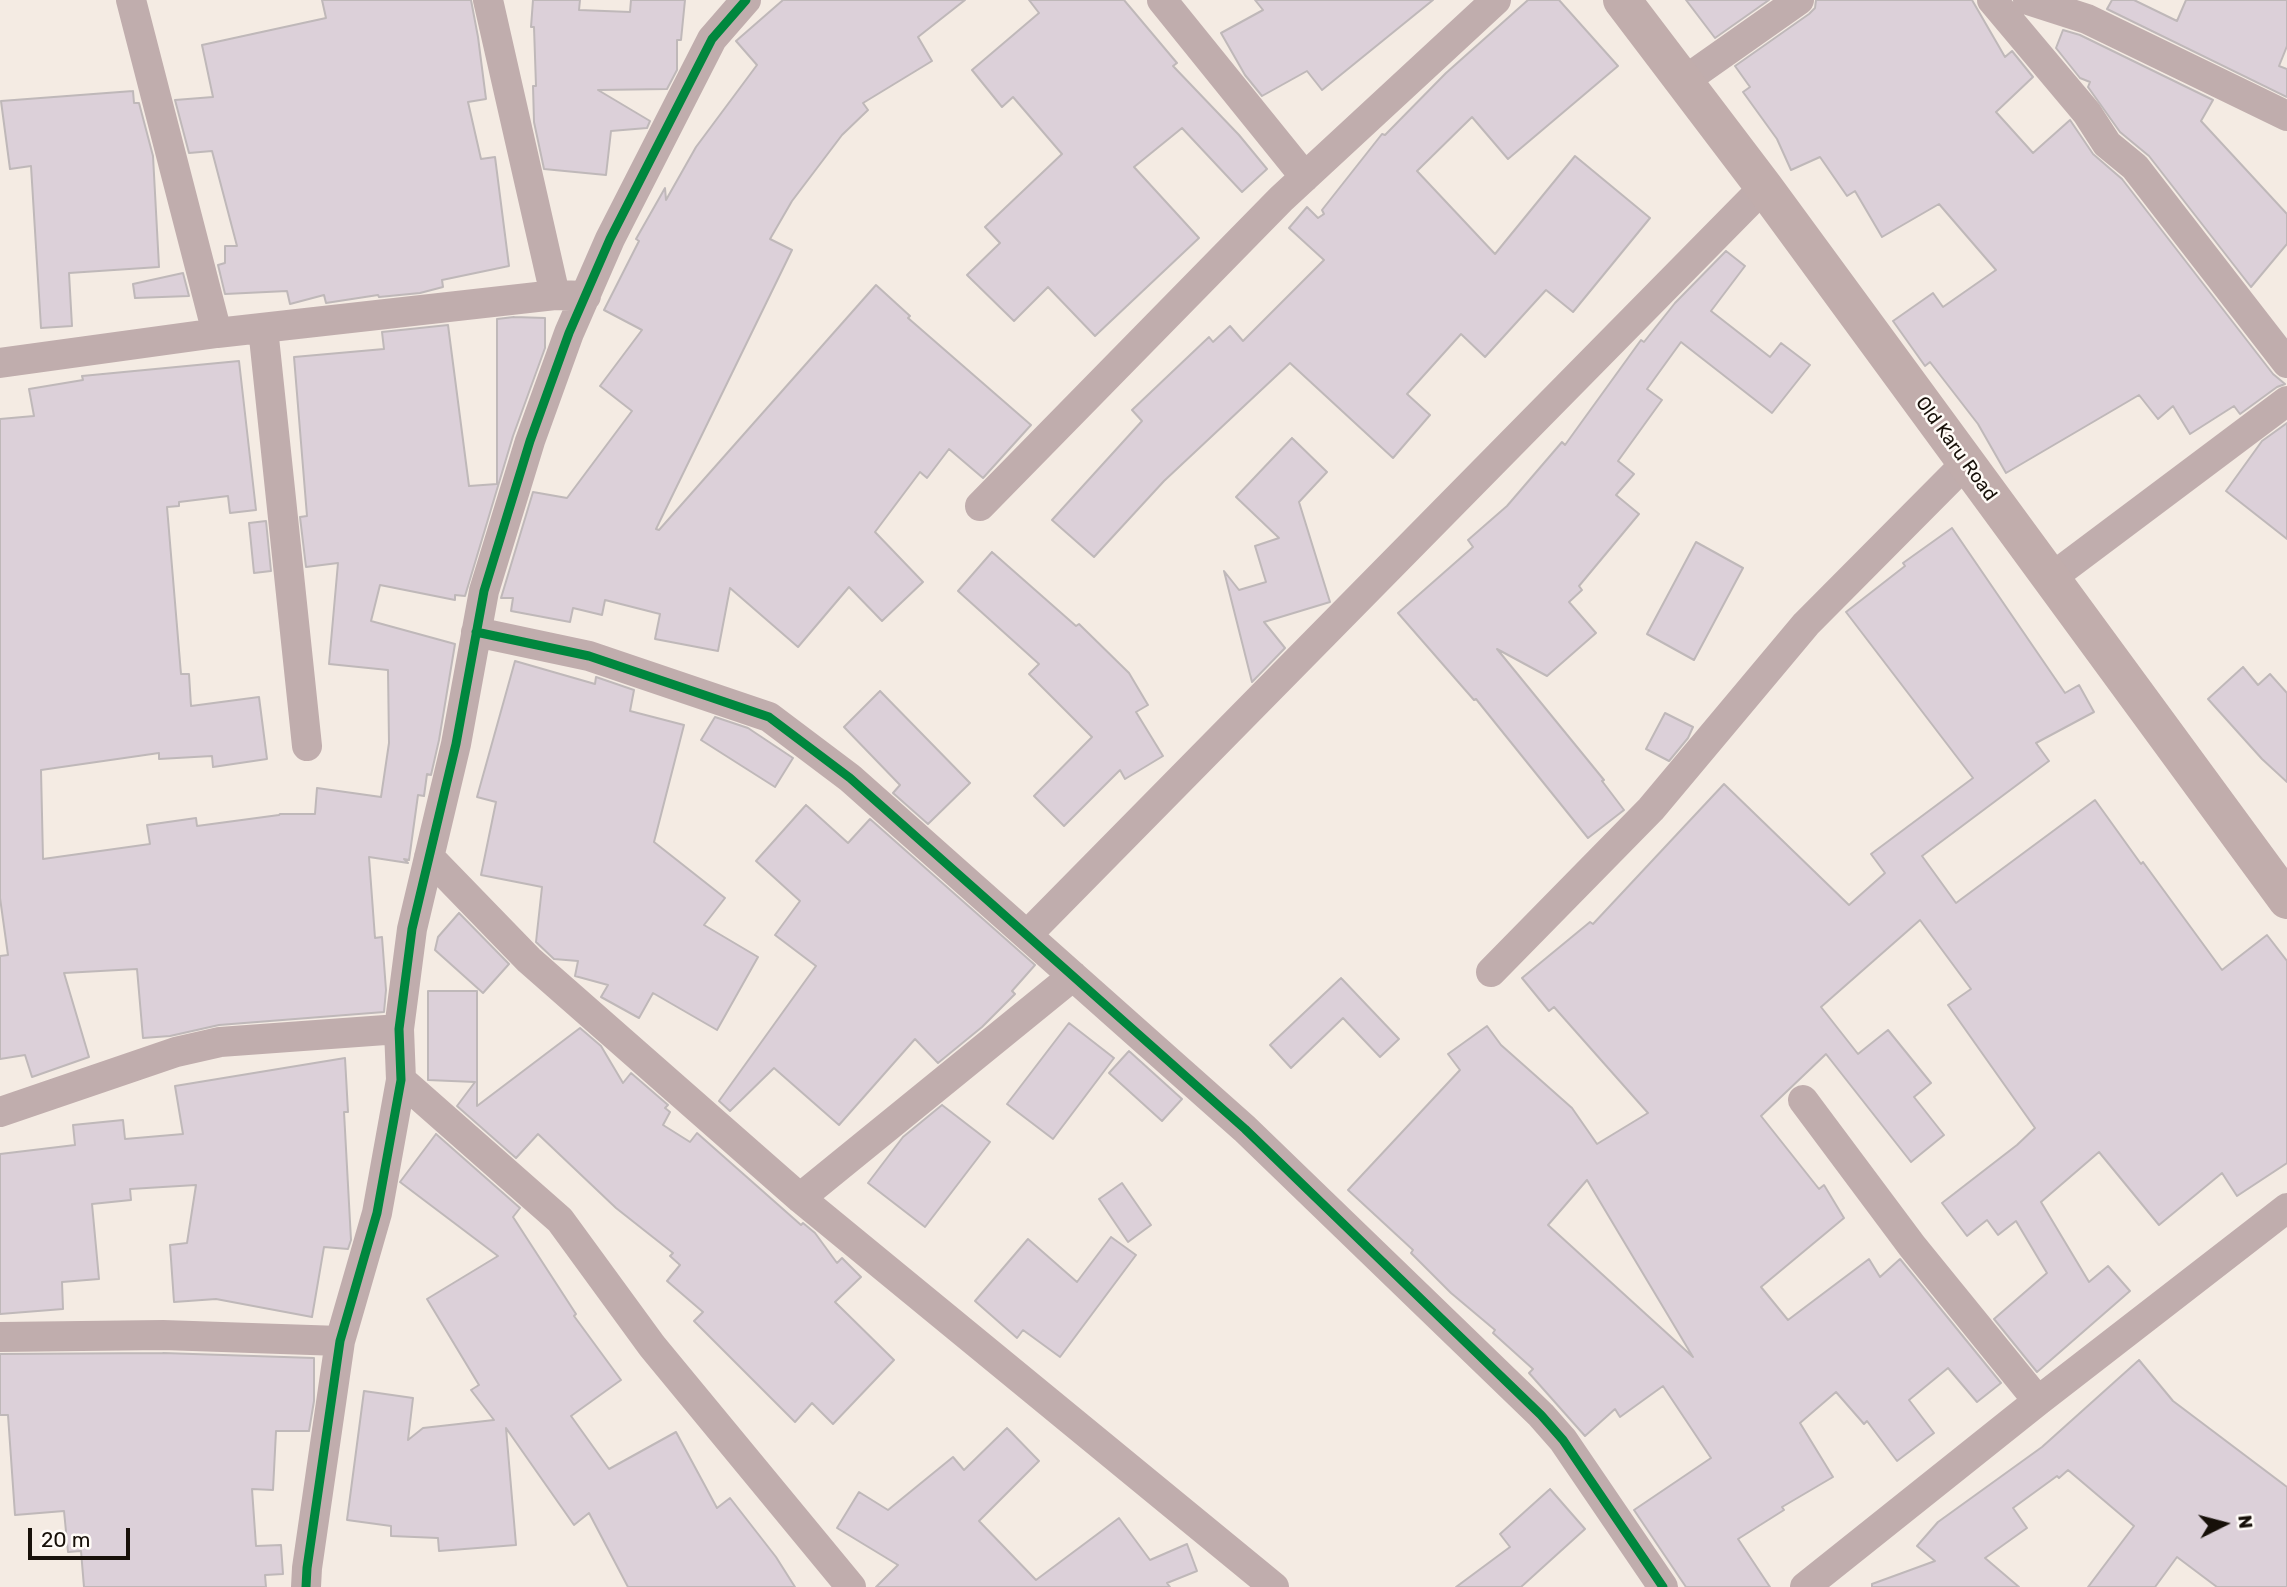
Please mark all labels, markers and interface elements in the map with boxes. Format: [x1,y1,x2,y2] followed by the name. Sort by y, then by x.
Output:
[1910,392,2002,506] street label: Old Karu Road
[2189,1489,2259,1559] north arrow
[32,1514,133,1558] scale bar
[2233,1514,2258,1530] text: N
[41,1527,90,1552] text: 20 m

